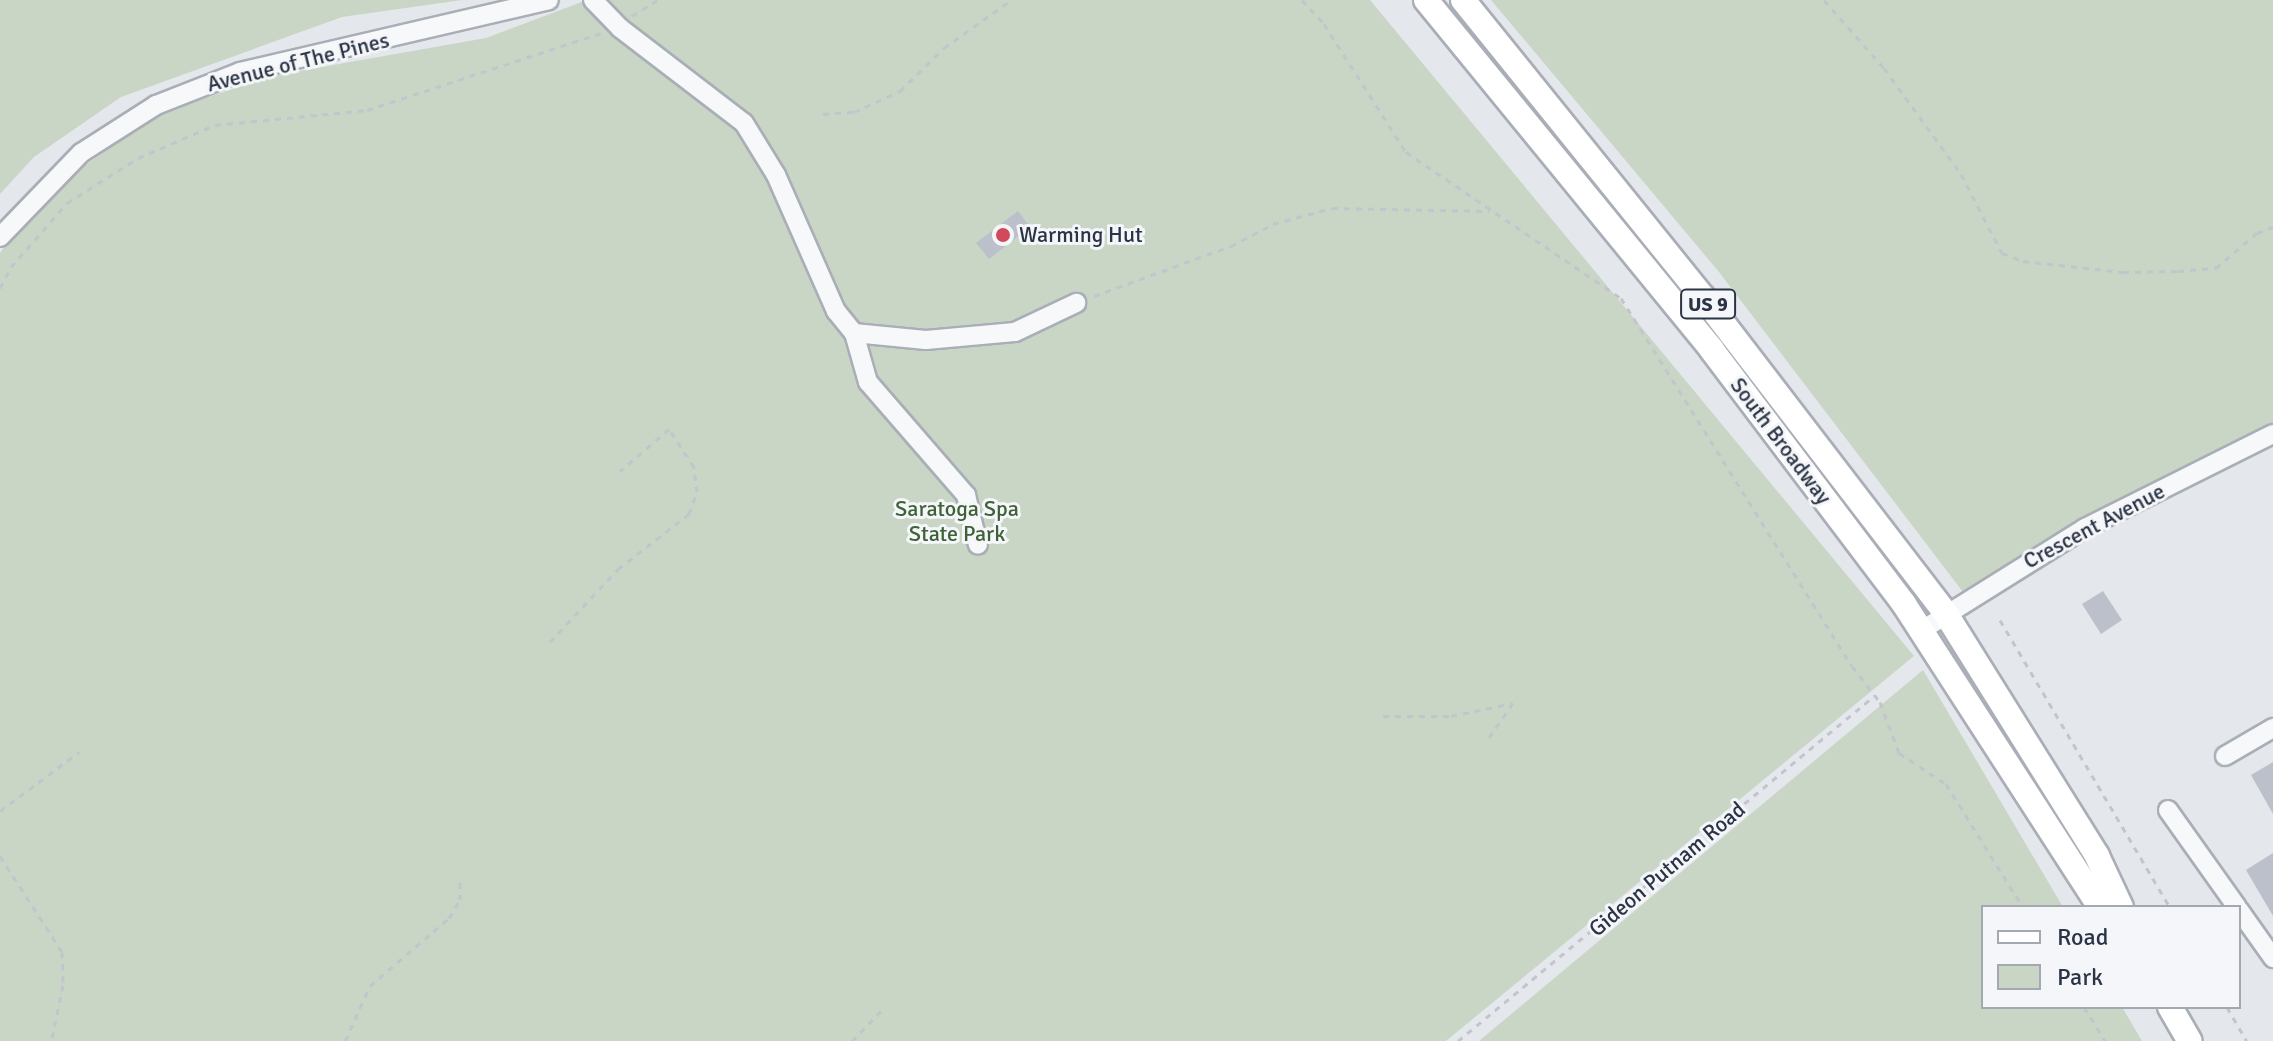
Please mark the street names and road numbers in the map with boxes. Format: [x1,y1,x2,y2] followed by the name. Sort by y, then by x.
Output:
[204,27,392,97] street label: Avenue of The Pines
[1680,288,1736,320] road number: US 9
[1725,372,1837,510] street label: South Broadway
[2019,478,2169,574] street label: Crescent Avenue
[1584,796,1750,942] street label: Gideon Putnam Road

